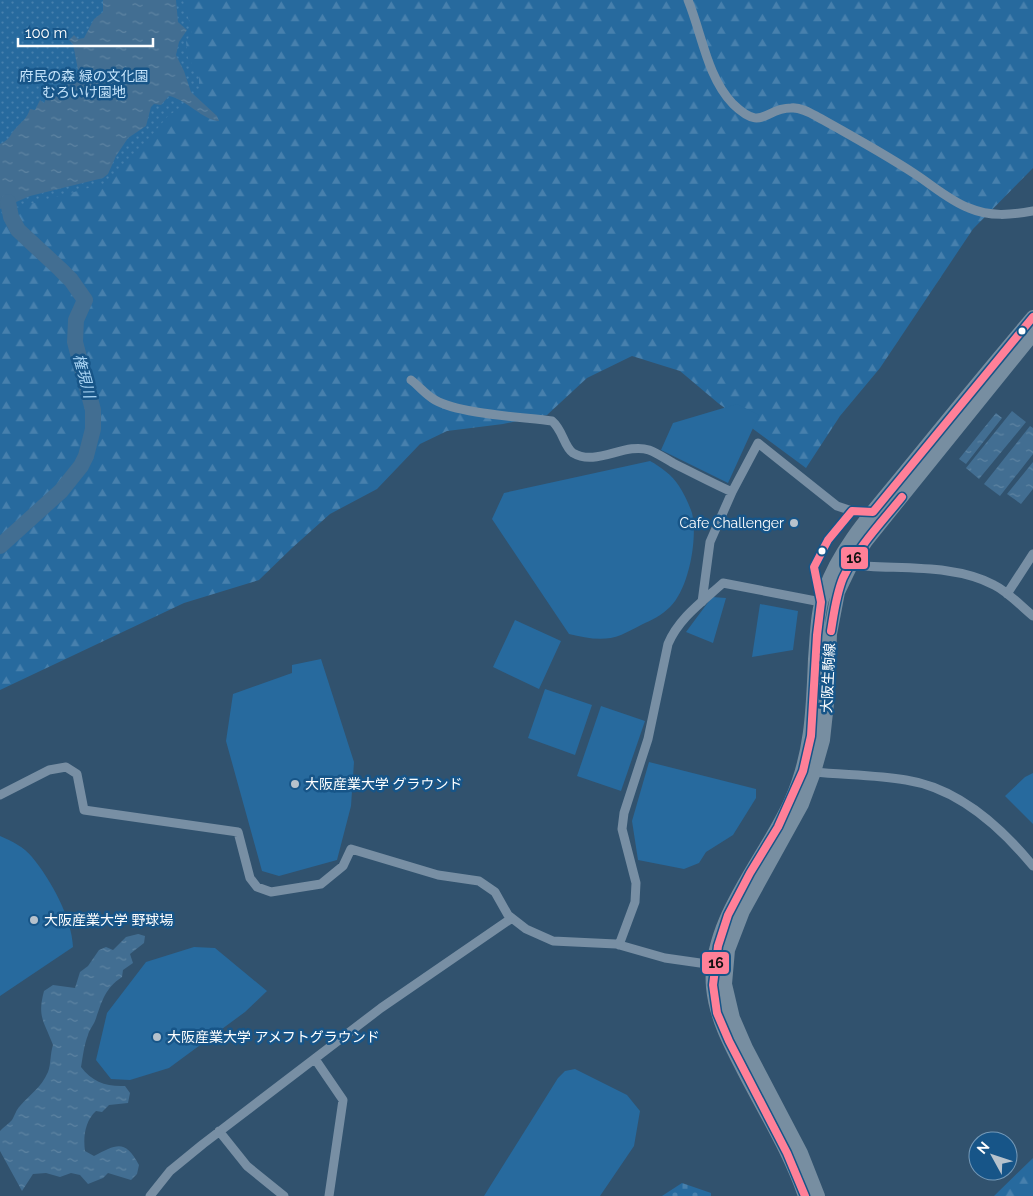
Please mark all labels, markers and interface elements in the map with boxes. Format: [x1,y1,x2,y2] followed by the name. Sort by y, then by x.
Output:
[18,15,152,47] scale bar
[25,24,67,42] text: 100 m
[19,68,149,100] park label: 府民の森 緑の文化園 むろいけ園地
[1017,326,1027,336] unlabelled marker
[69,352,99,402] water label: 権現川
[679,515,784,531] place label: Cafe Challenger
[788,517,800,529] marker: Cafe Challenger
[817,546,827,556] unlabelled marker
[840,546,869,570] line badge: 16
[846,550,862,566] text: 16
[818,643,838,713] street label: 大阪生駒線
[305,776,463,792] place label: 大阪産業大学 グラウンド
[289,778,301,790] marker: 大阪産業大学 グラウンド
[44,912,174,928] place label: 大阪産業大学 野球場
[28,914,40,926] marker: 大阪産業大学 野球場
[701,951,730,975] line badge: 16
[708,955,724,971] text: 16
[167,1029,380,1045] place label: 大阪産業大学 アメフトグラウンド
[151,1031,163,1043] marker: 大阪産業大学 アメフトグラウンド
[968,1131,1018,1181] north arrow
[973,1138,993,1157] text: N

